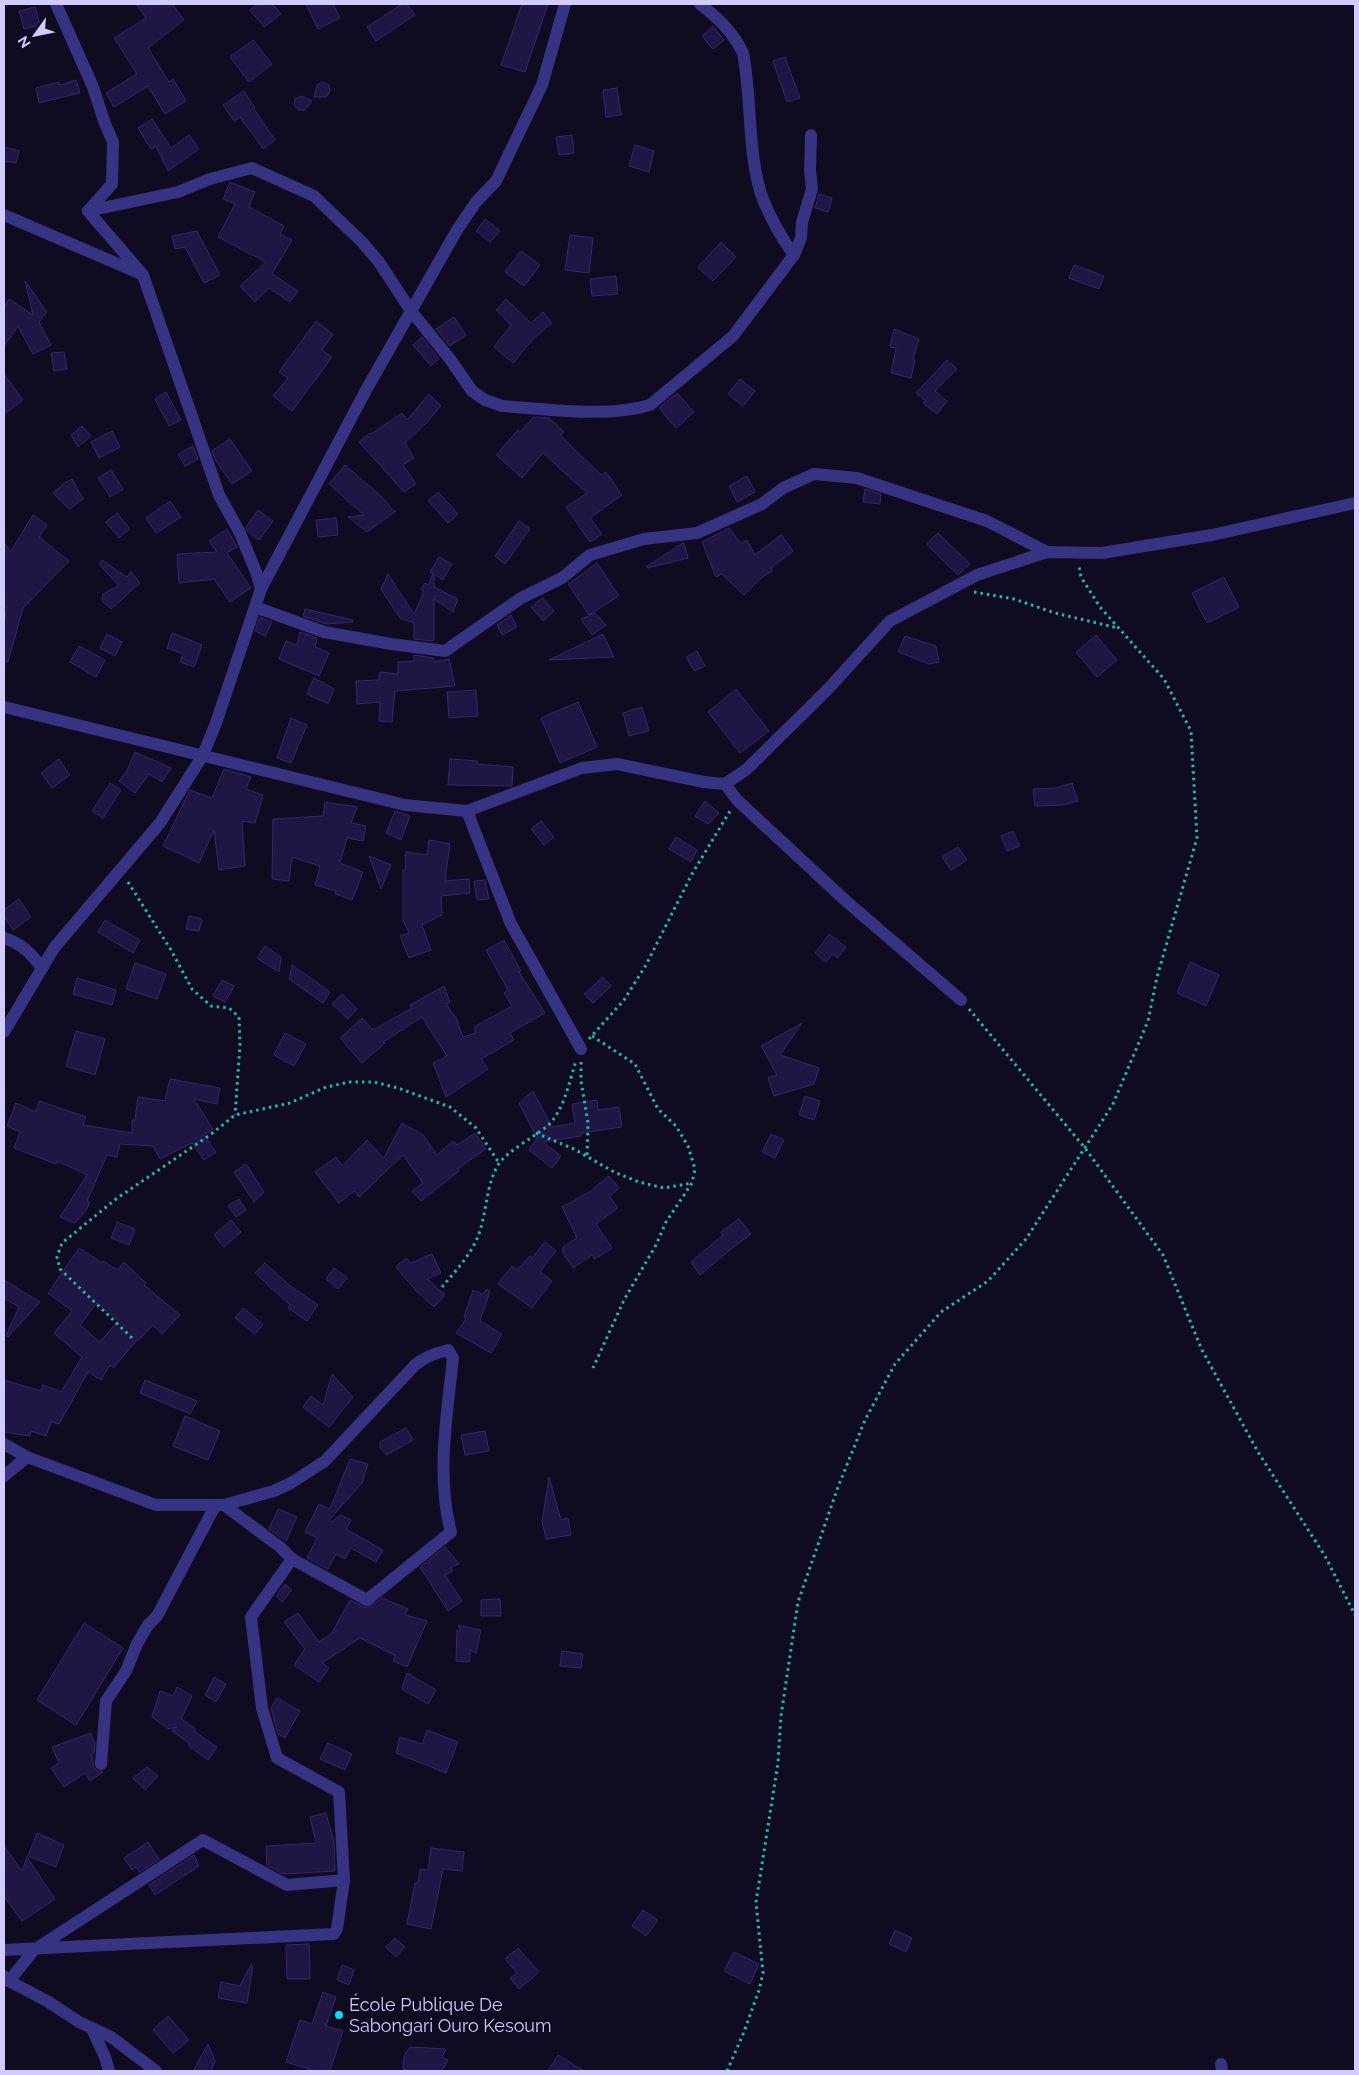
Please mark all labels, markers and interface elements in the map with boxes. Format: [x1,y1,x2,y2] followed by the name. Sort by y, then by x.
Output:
[10,10,60,60] north arrow
[14,33,34,51] text: N
[349,1993,552,2036] place label: École Publique De Sabongari Ouro Kesoum
[333,2009,345,2021] marker: École Publique De Sabongari Ouro Kesoum

